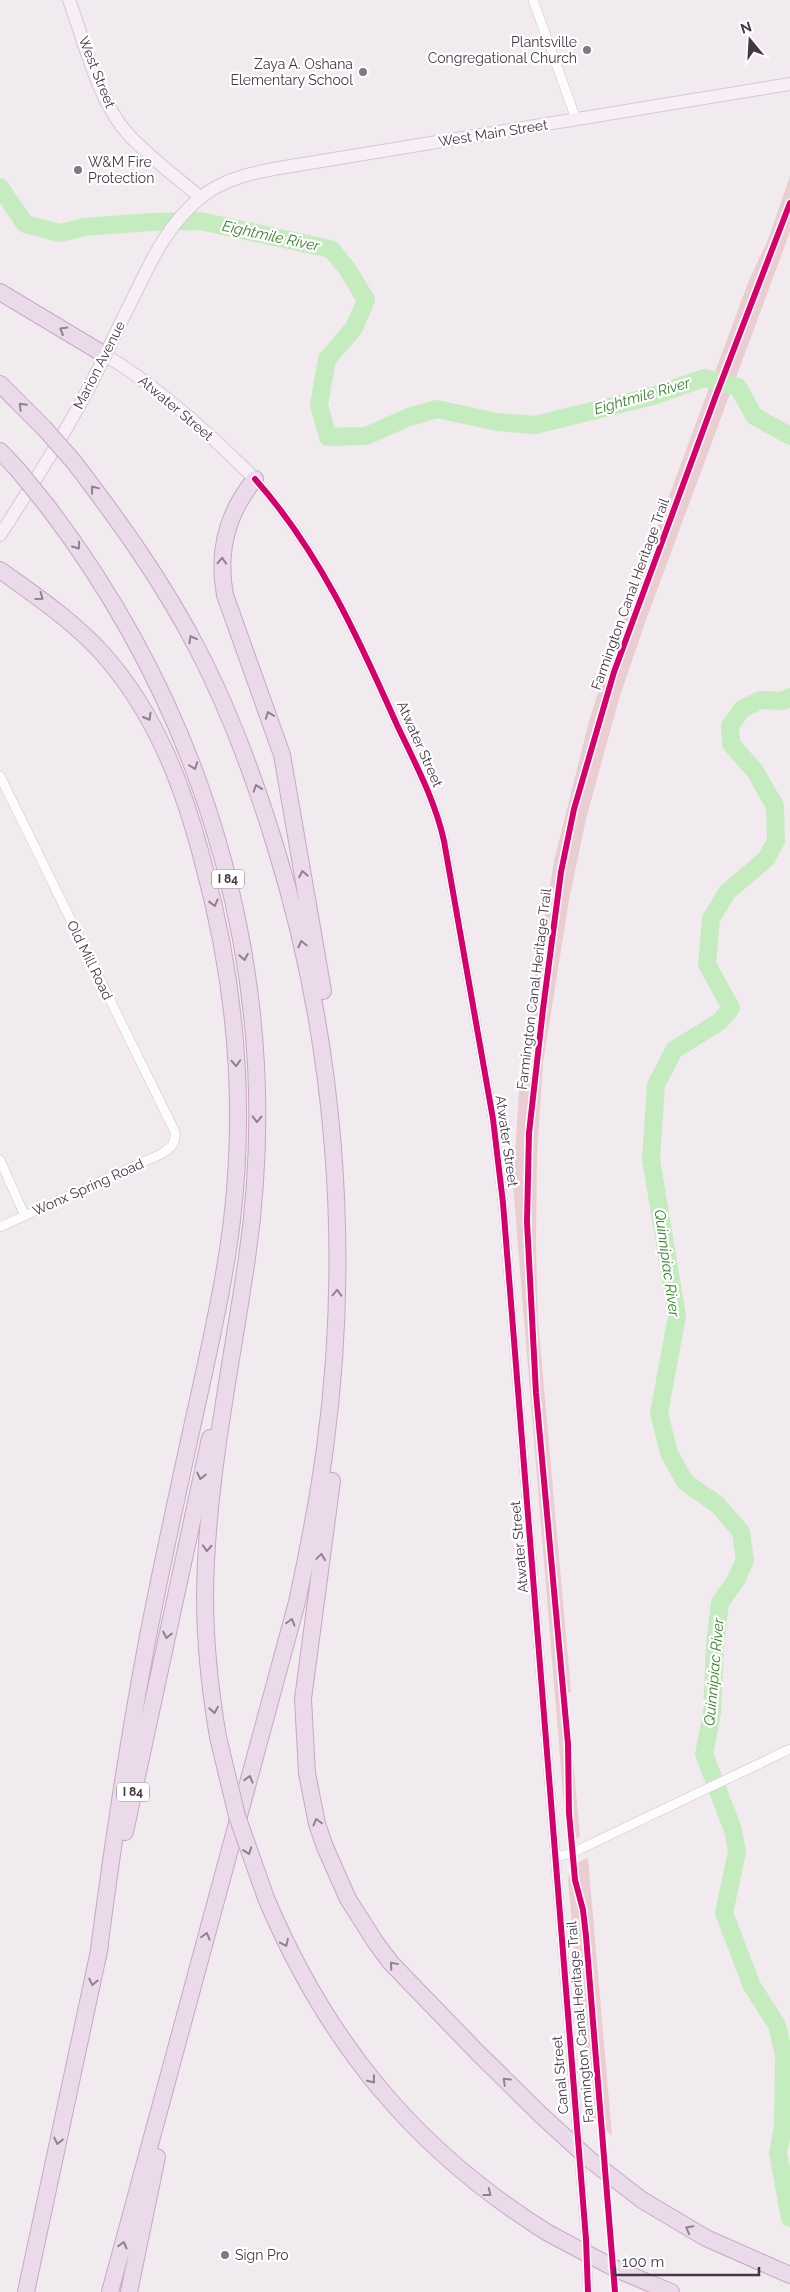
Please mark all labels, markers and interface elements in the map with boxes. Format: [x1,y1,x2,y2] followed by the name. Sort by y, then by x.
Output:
[725,15,775,65] north arrow
[738,18,754,37] text: N
[75,34,119,110] street label: West Street
[428,34,577,66] place label: Plantsville Congregational Church
[581,44,593,56] marker: Plantsville Congregational Church
[230,56,353,88] place label: Zaya A. Oshana Elementary School
[357,66,369,78] marker: Zaya A. Oshana Elementary School
[437,116,549,150] street label: West Main Street
[88,154,154,186] place label: W&M Fire Protection
[72,164,84,176] marker: W&M Fire Protection
[221,217,322,255] water label: Eightmile River
[70,318,128,412] street label: Marion Avenue
[60,326,69,336] one-way arrow
[135,372,217,444] street label: Atwater Street
[592,373,693,418] water label: Eightmile River
[19,403,28,412] one-way arrow
[91,485,100,495] one-way arrow
[588,496,672,692] street label: Farmington Canal Heritage Trail
[71,540,80,550] one-way arrow
[217,557,227,564] one-way arrow
[34,591,44,600] one-way arrow
[188,636,198,645] one-way arrow
[394,699,446,790] street label: Atwater Street
[142,712,152,721] one-way arrow
[265,712,275,720] one-way arrow
[187,761,198,770] one-way arrow
[252,784,262,793] one-way arrow
[212,870,244,889] road number: I 84
[298,870,308,878] one-way arrow
[514,887,554,1091] street label: Farmington Canal Heritage Trail
[208,898,219,907] one-way arrow
[64,918,116,1002] street label: Old Mill Road
[297,940,308,949] one-way arrow
[239,952,249,961] one-way arrow
[231,1060,242,1068] one-way arrow
[493,1094,521,1188] street label: Atwater Street
[252,1115,262,1123] one-way arrow
[30,1155,146,1219] street label: Wonx Spring Road
[651,1208,684,1319] water label: Quinnipiac River
[332,1289,342,1296] one-way arrow
[197,1472,207,1481] one-way arrow
[507,1500,531,1594] street label: Atwater Street
[202,1544,213,1552] one-way arrow
[315,1553,326,1561] one-way arrow
[700,1617,728,1727] water label: Quinnipiac River
[286,1619,296,1627] one-way arrow
[162,1631,173,1640] one-way arrow
[208,1706,218,1715] one-way arrow
[243,1775,254,1784] one-way arrow
[117,1782,149,1801] road number: I 84
[313,1819,323,1827] one-way arrow
[242,1847,252,1855] one-way arrow
[563,1920,597,2124] street label: Farmington Canal Heritage Trail
[201,1932,211,1941] one-way arrow
[279,1938,290,1947] one-way arrow
[390,1961,399,1970] one-way arrow
[88,1978,98,1987] one-way arrow
[549,2035,571,2115] street label: Canal Street
[366,2074,375,2084] one-way arrow
[503,2078,512,2087] one-way arrow
[53,2137,64,2145] one-way arrow
[482,2187,492,2196] one-way arrow
[685,2225,694,2235] one-way arrow
[117,2241,127,2249] one-way arrow
[615,2244,759,2276] scale bar
[235,2247,289,2263] place label: Sign Pro
[219,2249,231,2261] marker: Sign Pro
[622,2253,664,2271] text: 100 m

